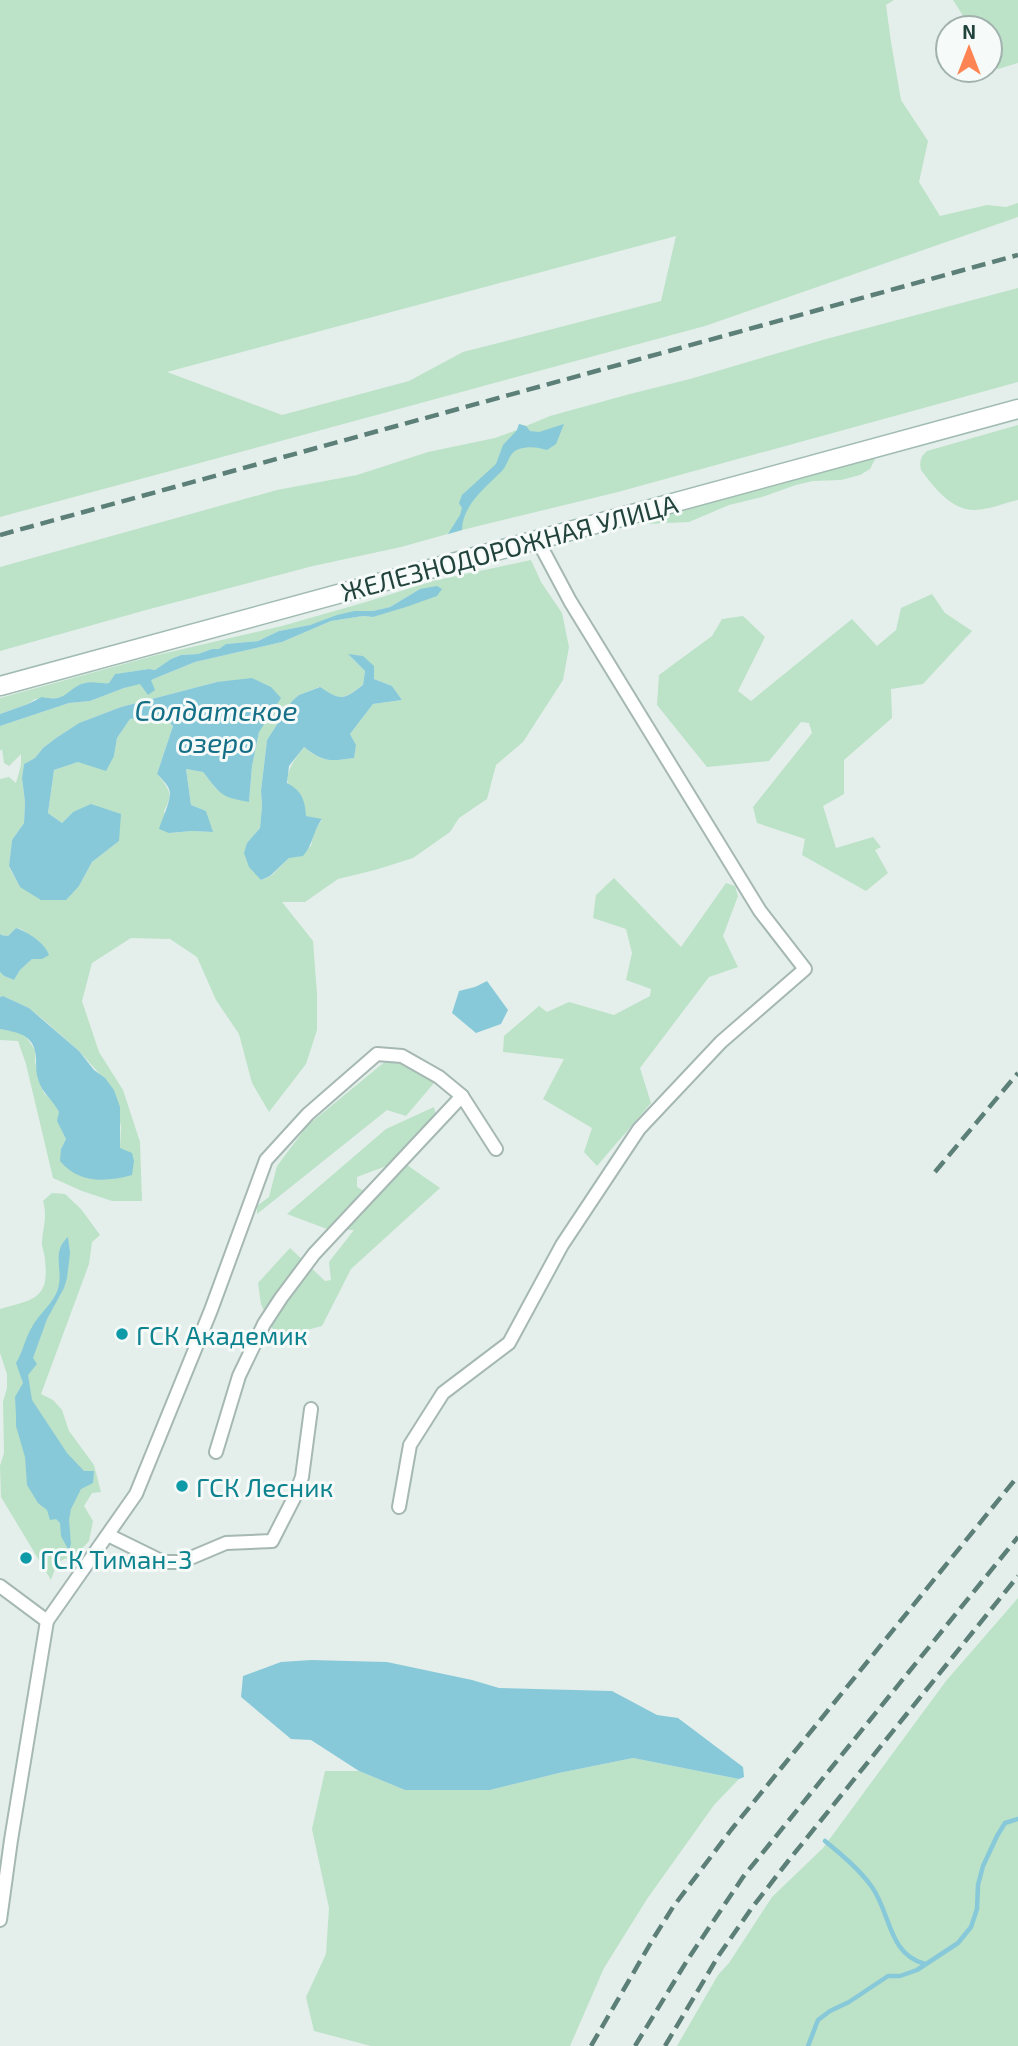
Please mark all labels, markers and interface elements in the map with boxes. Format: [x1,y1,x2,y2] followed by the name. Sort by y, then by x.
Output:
[934,14,1004,84] north arrow
[962,20,976,43] text: N
[337,487,681,607] street label: ЖЕЛЕЗНОДОРОЖНАЯ УЛИЦА
[135,693,298,759] water label: Солдатское озеро
[136,1319,308,1350] place label: ГСК Академик
[114,1326,130,1342] marker: ГСК Академик
[196,1471,333,1502] place label: ГСК Лесник
[174,1478,190,1494] marker: ГСК Лесник
[40,1543,193,1574] place label: ГСК Тиман-3
[18,1550,34,1566] marker: ГСК Тиман-3

